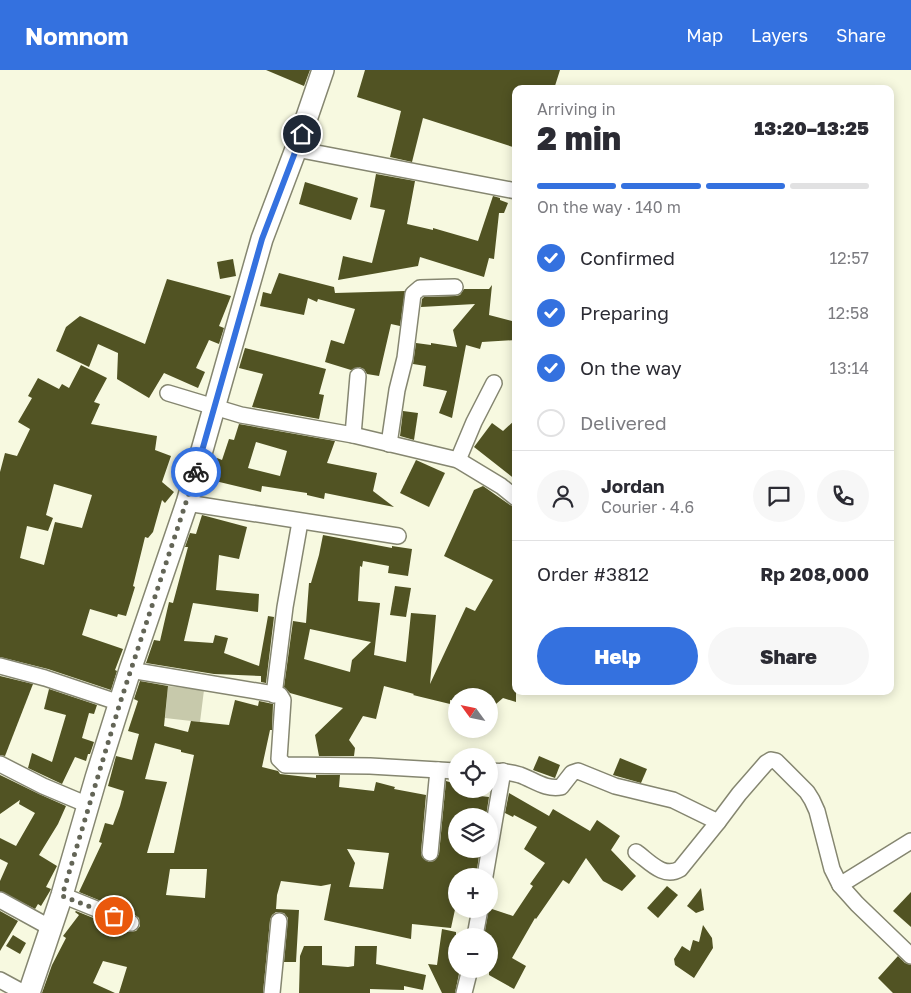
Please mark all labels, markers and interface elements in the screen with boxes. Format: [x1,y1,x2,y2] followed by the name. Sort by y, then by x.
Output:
[25,21,129,50] text: Nomnom
[686,24,723,46] text: Map
[751,24,808,46] text: Layers
[836,24,886,46] text: Share
[537,99,616,119] text: Arriving in
[281,113,323,155] pin
[754,116,869,139] text: 13:20–13:25
[537,119,621,157] text: 2 min
[288,120,316,148] icon: home
[537,197,681,217] text: On the way · 140 m
[537,244,565,272] icon: check
[580,246,675,269] text: Confirmed
[829,248,869,268] text: 12:57
[537,299,565,327] icon: check
[580,301,669,324] text: Preparing
[828,303,869,323] text: 12:58
[537,354,565,382] icon: check
[580,356,682,379] text: On the way
[830,358,869,378] text: 13:14
[580,411,667,434] text: Delivered
[171,447,221,497] courier
[182,458,210,486] icon: bike
[537,470,589,522] button: person
[753,470,805,522] button: chat
[817,470,869,522] button: phone
[601,474,665,497] text: Jordan
[601,497,694,517] text: Courier · 4.6
[537,562,649,585] text: Order #3812
[760,562,869,585] text: Rp 208,000
[537,627,698,685] button: Help
[708,627,869,685] button: Share
[448,688,498,738] north arrow
[448,688,498,978] map controls
[448,748,498,798] button: locate
[448,808,498,858] button: layers
[448,868,498,918] button: +
[93,895,135,937] pin
[100,902,128,930] icon: bag
[448,928,498,978] button: −

